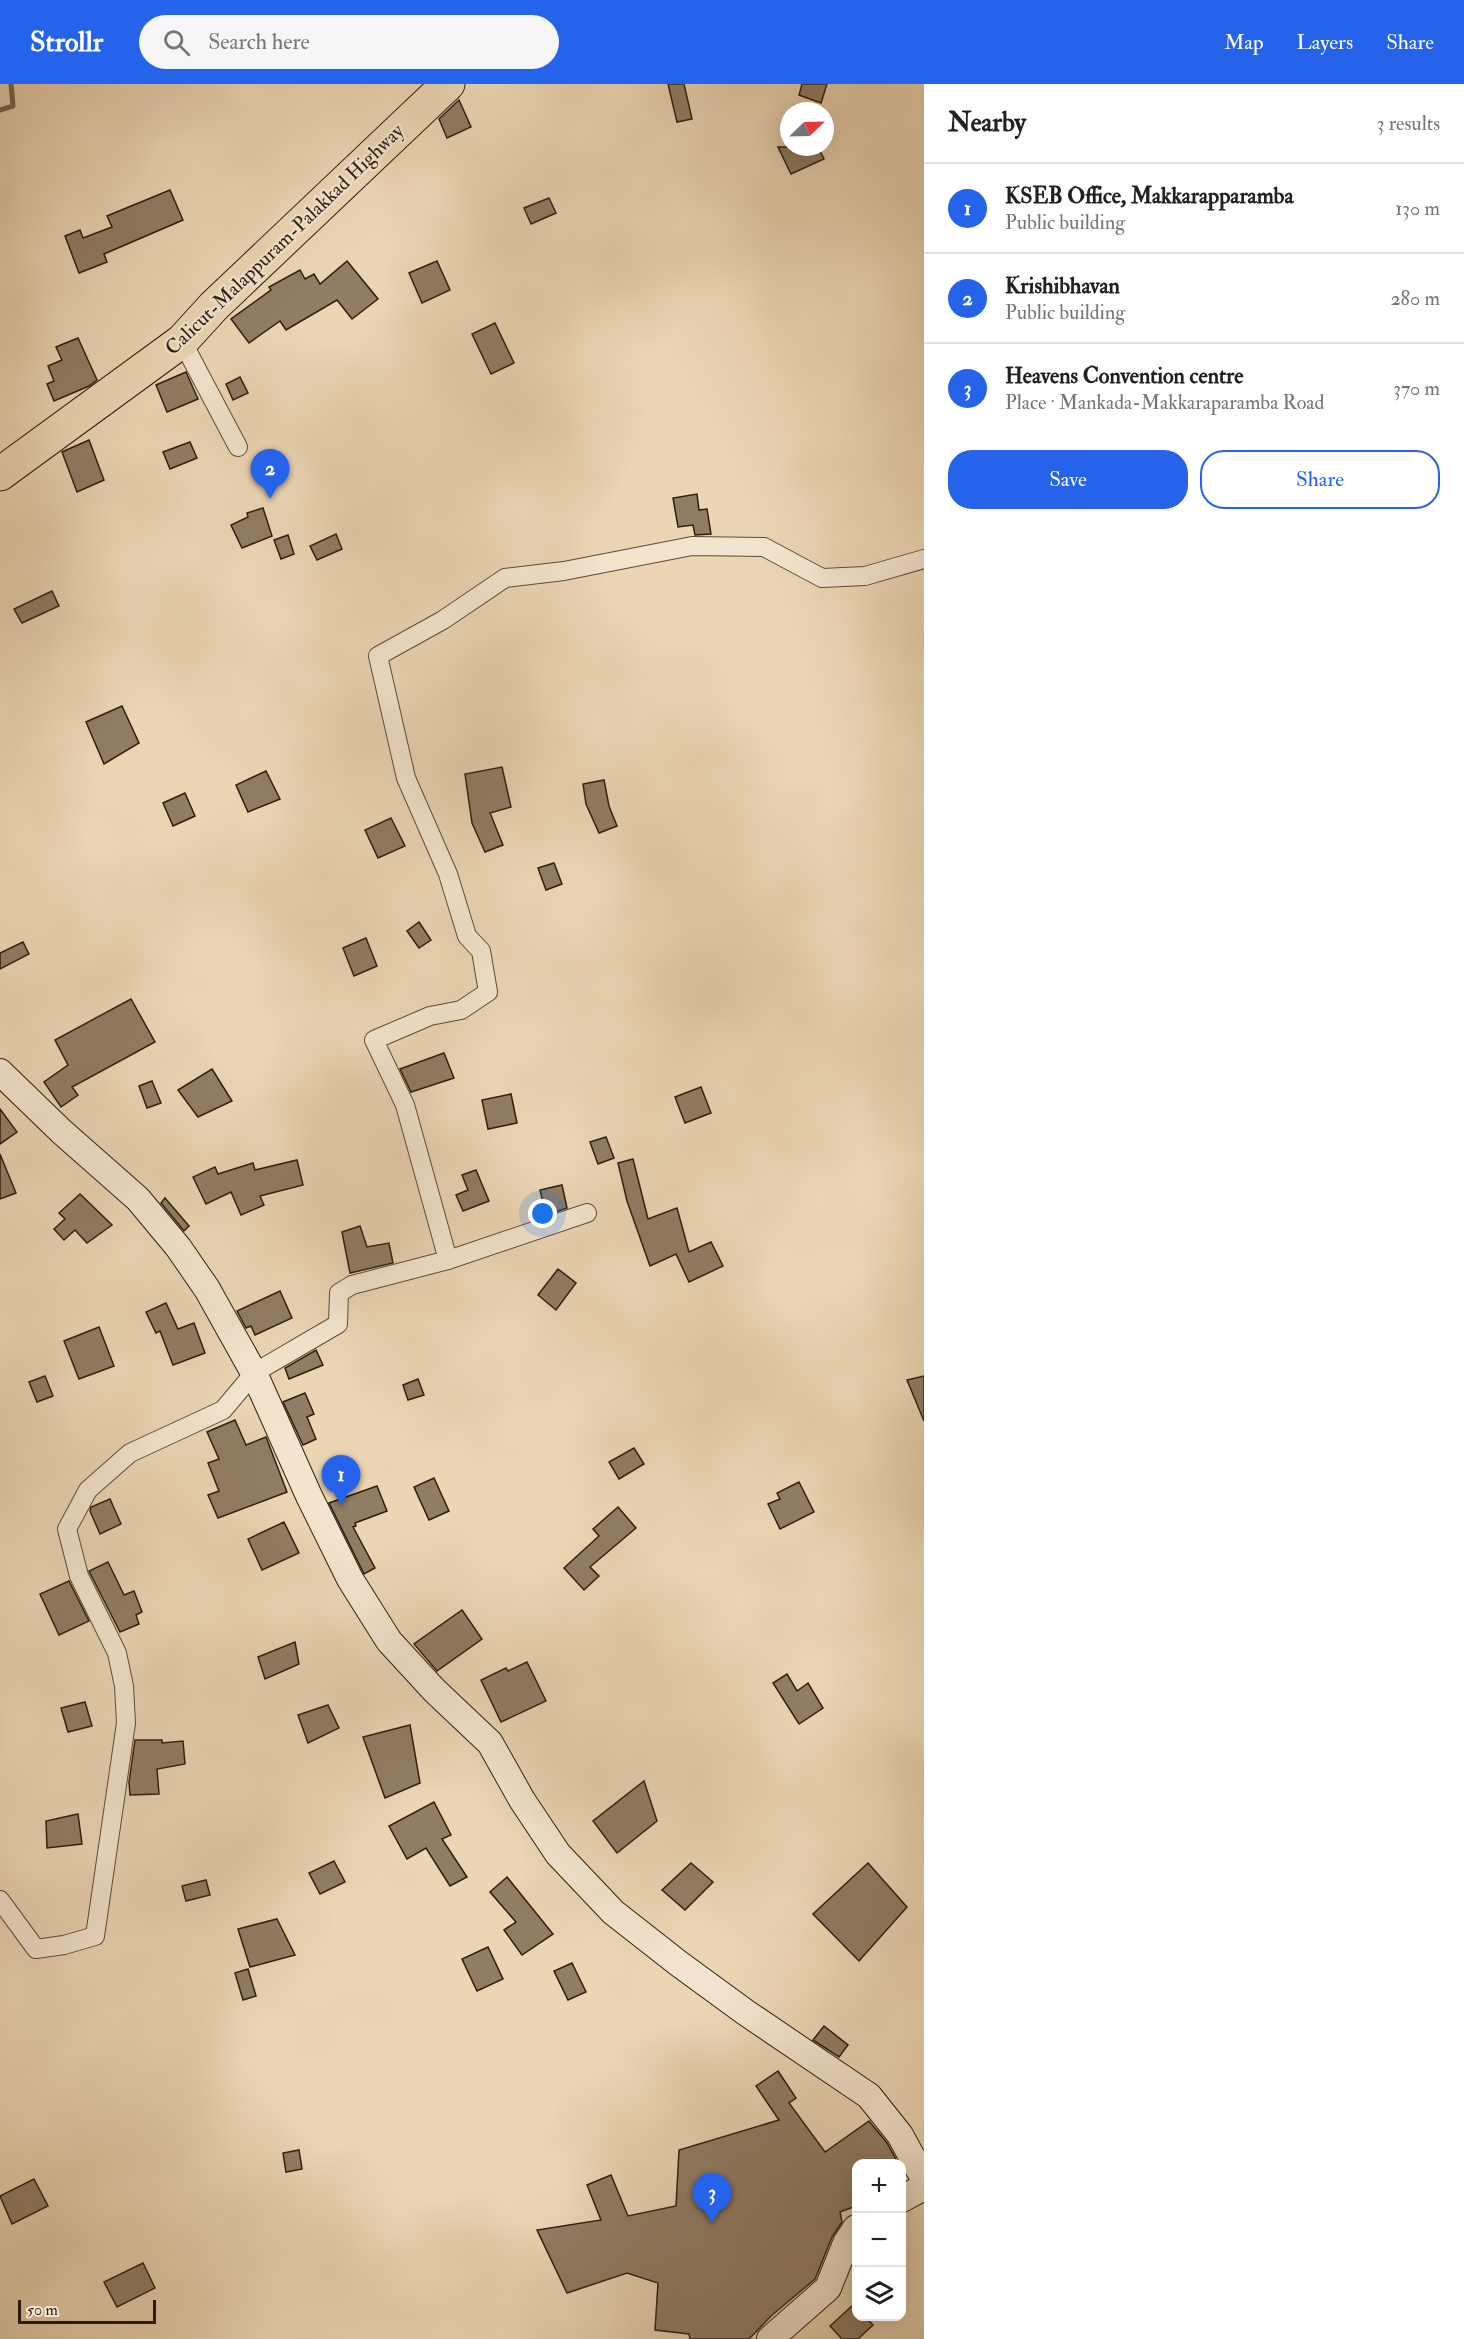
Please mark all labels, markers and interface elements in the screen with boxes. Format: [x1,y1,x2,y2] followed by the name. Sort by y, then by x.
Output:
[139,15,559,69] search box
[30,25,103,60] text: Strollr
[160,26,193,59] icon: search
[208,28,310,56] text: Search here
[1224,29,1264,56] text: Map
[1297,29,1353,56] text: Layers
[1386,29,1434,56] text: Share
[780,102,834,156] north arrow
[948,107,1026,139] text: Nearby
[1377,111,1440,136] text: 3 results
[160,118,410,361] street label: Calicut-Malappuram-Palakkad Highway
[1005,182,1293,210] text: KSEB Office, Makkarapparamba
[964,196,971,221] text: 1
[1395,196,1440,221] text: 130 m
[1005,210,1125,235] text: Public building
[1005,272,1120,300] text: Krishibhavan
[962,286,973,311] text: 2
[1390,286,1440,311] text: 280 m
[1005,300,1125,325] text: Public building
[1005,362,1243,390] text: Heavens Convention centre
[964,376,971,401] text: 3
[1393,376,1440,401] text: 370 m
[1005,390,1324,415] text: Place · Mankada-Makkaraparamba Road
[250,450,290,499] pin: 2
[948,450,1188,509] button: Save
[1200,450,1440,509] button: Share
[528,1199,557,1228] your location
[322,1456,360,1505] pin: 1
[852,2159,906,2321] map controls
[852,2159,906,2213] button: +
[692,2174,732,2223] pin: 3
[852,2213,906,2267] button: −
[852,2267,906,2321] button: layers
[18,2297,156,2324] scale bar
[27,2300,58,2320] text: 50 m

